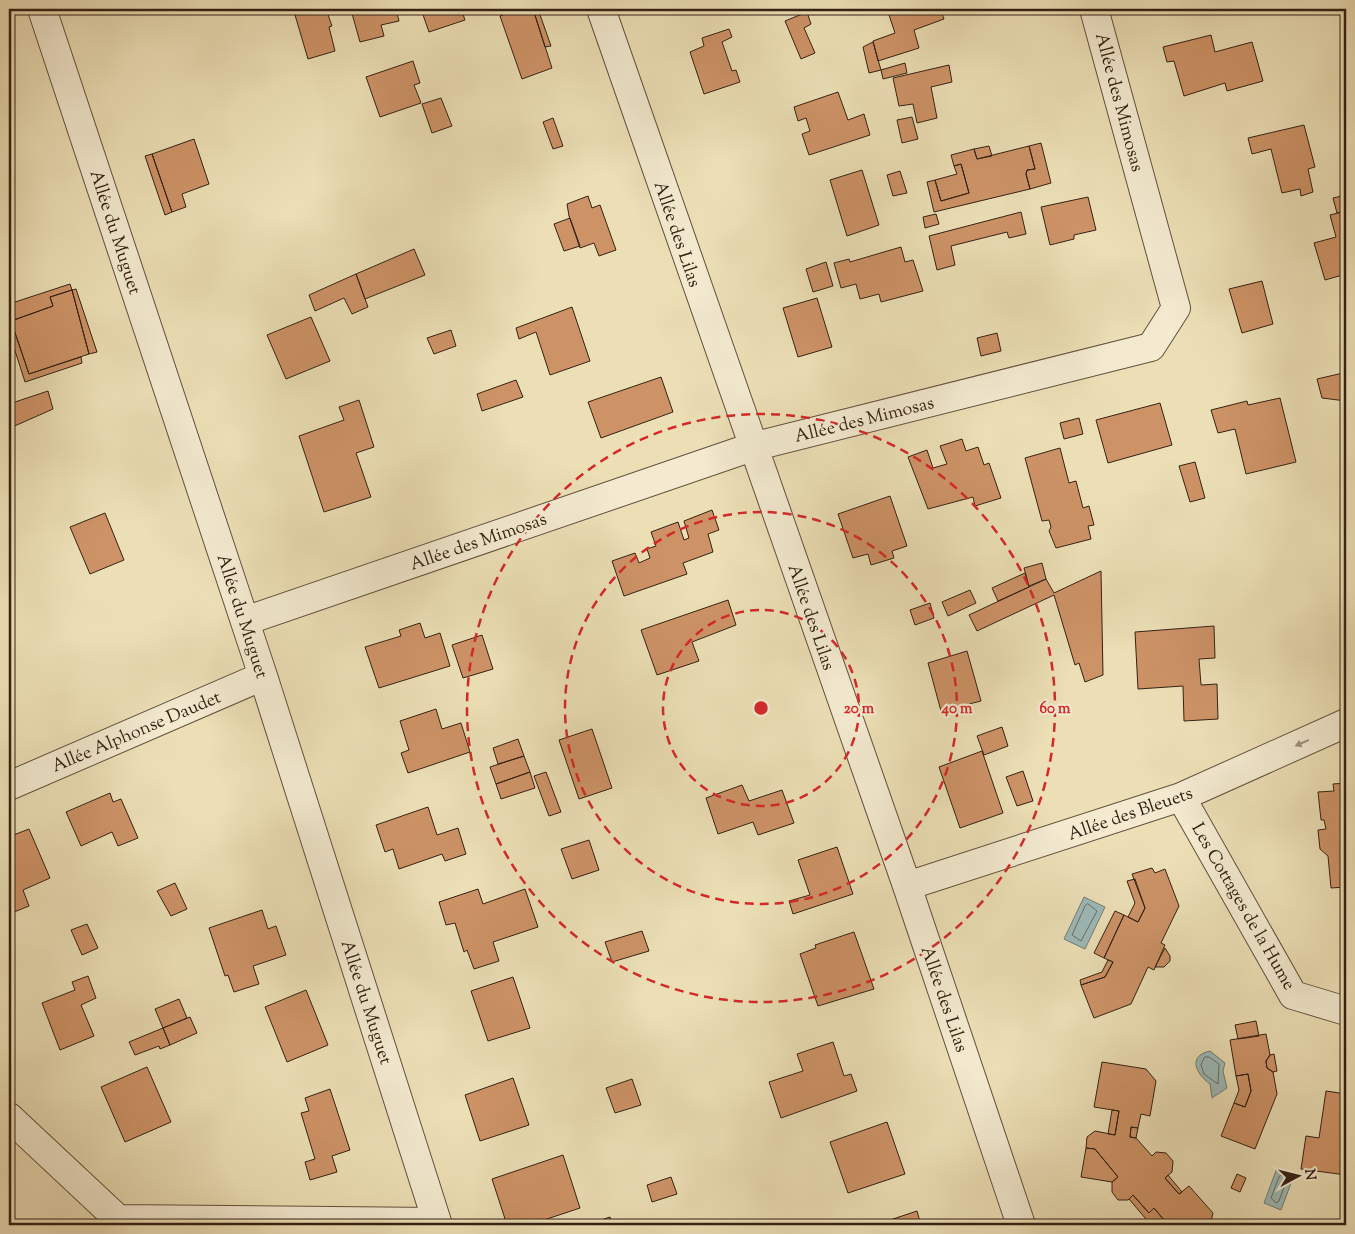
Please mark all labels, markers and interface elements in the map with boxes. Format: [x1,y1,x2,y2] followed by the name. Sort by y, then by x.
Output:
[1087,30,1149,175] street label: Allée des Mimosas
[82,167,146,298] street label: Allée du Muguet
[646,178,706,291] street label: Allée des Lilas
[792,391,937,451] street label: Allée des Mimosas
[407,507,551,578] street label: Allée des Mimosas
[209,551,273,682] street label: Allée du Muguet
[780,561,840,674] street label: Allée des Lilas
[48,685,226,780] street label: Allée Alphonse Daudet
[752,699,770,717] centre of rings
[844,699,875,720] text: 20 m
[941,699,973,720] text: 40 m
[1040,699,1071,720] text: 60 m
[1295,739,1309,747] one-way arrow
[1065,781,1197,848] street label: Allée des Bleuets
[1184,819,1301,995] street label: Les Cottages de la Hume
[333,937,397,1068] street label: Allée du Muguet
[913,943,973,1056] street label: Allée des Lilas
[1272,1152,1322,1202] north arrow
[1298,1168,1320,1181] text: N

